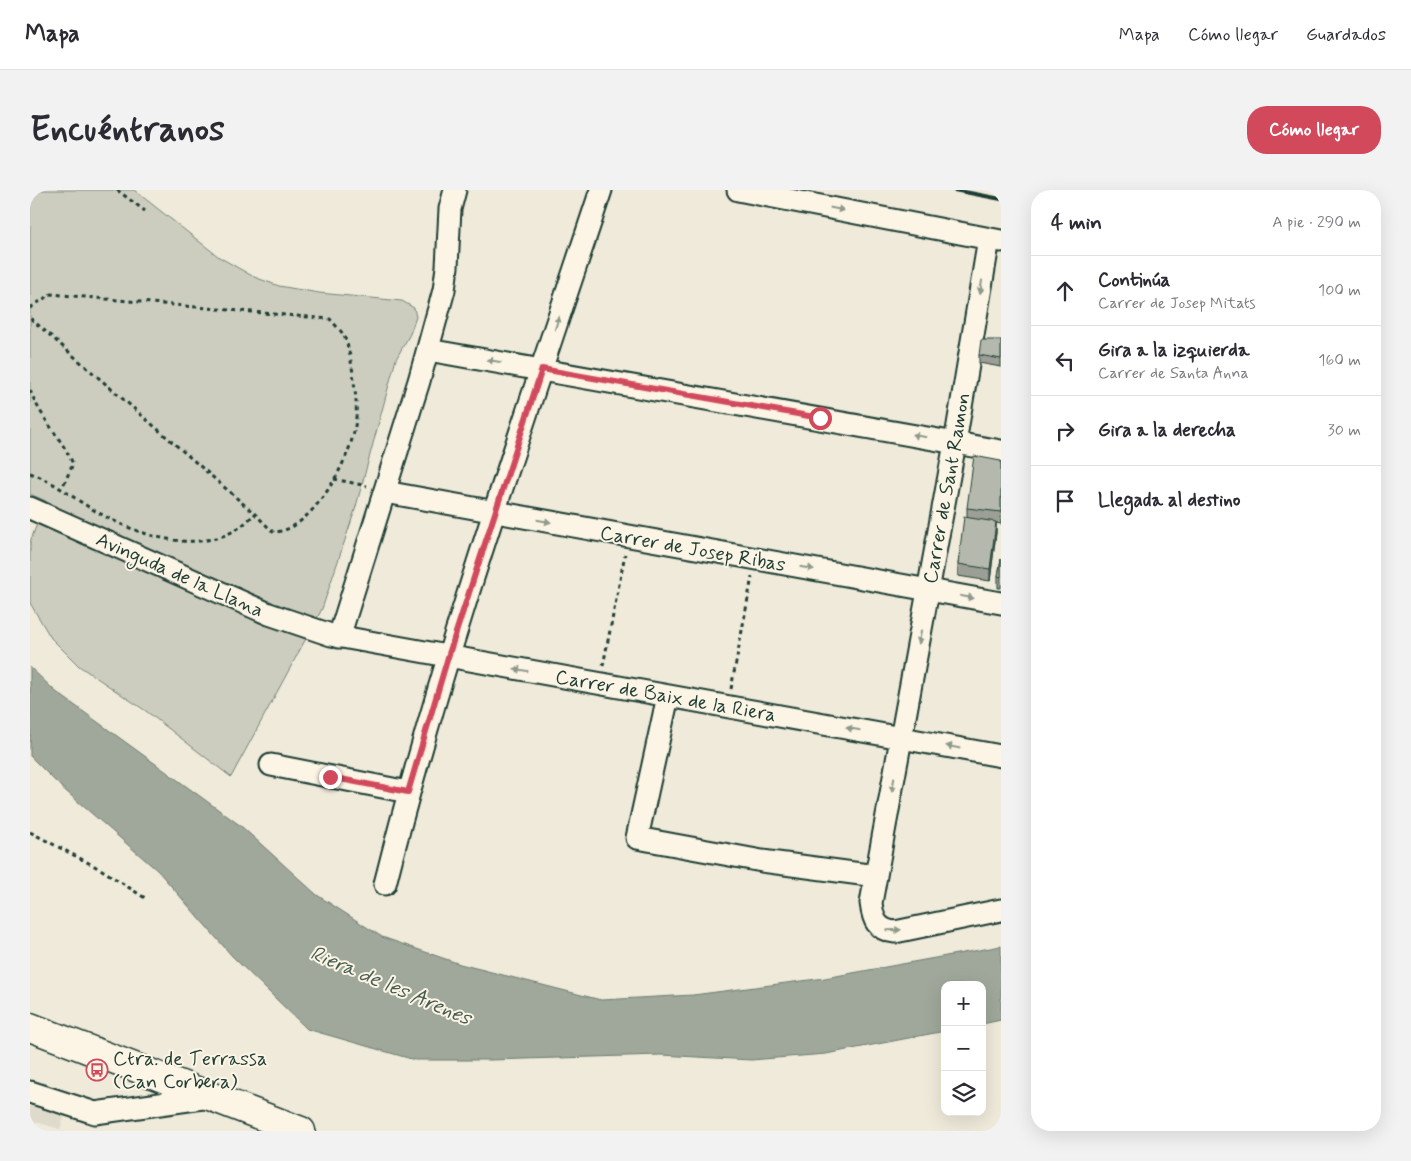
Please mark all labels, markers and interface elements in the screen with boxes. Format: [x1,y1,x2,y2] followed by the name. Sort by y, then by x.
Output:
[25,19,80,50] text: Mapa
[1119,23,1160,47] text: Mapa
[1188,23,1278,47] text: Cómo llegar
[1306,23,1386,47] text: Guardados
[1247,106,1381,154] button: Cómo llegar
[30,107,225,153] text: Encuéntranos
[830,206,846,214] one-way arrow
[1051,209,1102,237] text: 4 min
[1272,212,1361,233] text: A pie · 290 m
[1098,268,1170,293] text: Continúa
[1051,277,1079,305] icon: ahead
[977,280,985,296] one-way arrow
[1318,280,1361,301] text: 100 m
[1098,293,1256,314] text: Carrer de Josep Mitats
[553,315,561,330] one-way arrow
[1098,338,1249,363] text: Gira a la izquierda
[1051,347,1079,375] icon: left
[1318,350,1361,371] text: 160 m
[486,357,502,365] one-way arrow
[1098,363,1249,384] text: Carrer de Santa Anna
[917,391,978,586] street label: Carrer de Sant Ramon
[809,407,832,430] route start
[1051,417,1079,445] icon: right
[1098,418,1236,443] text: Gira a la derecha
[1328,420,1361,441] text: 30 m
[911,432,926,440] one-way arrow
[1051,487,1079,515] icon: arrive
[1098,488,1240,513] text: Llegada al destino
[536,518,552,526] one-way arrow
[598,520,788,579] street label: Carrer de Josep Ribas
[91,526,267,625] street label: Avinguda de la Llana
[799,565,815,573] one-way arrow
[959,593,974,601] one-way arrow
[915,629,923,645] one-way arrow
[553,664,778,729] street label: Carrer de Baix de la Riera
[513,665,529,673] one-way arrow
[845,724,861,732] one-way arrow
[945,742,961,750] one-way arrow
[319,766,342,789] route end
[888,777,896,793] one-way arrow
[887,926,903,934] one-way arrow
[306,939,478,1033] water label: Riera de les Arenes
[941,981,986,1116] map controls
[941,981,986,1026] button: +
[941,1026,986,1071] button: −
[113,1046,267,1096] place label: Ctra. de Terrassa (Can Corbera)
[85,1058,109,1082] bus stop icon: Ctra. de Terrassa (Can Corbera)
[941,1071,986,1116] button: layers

